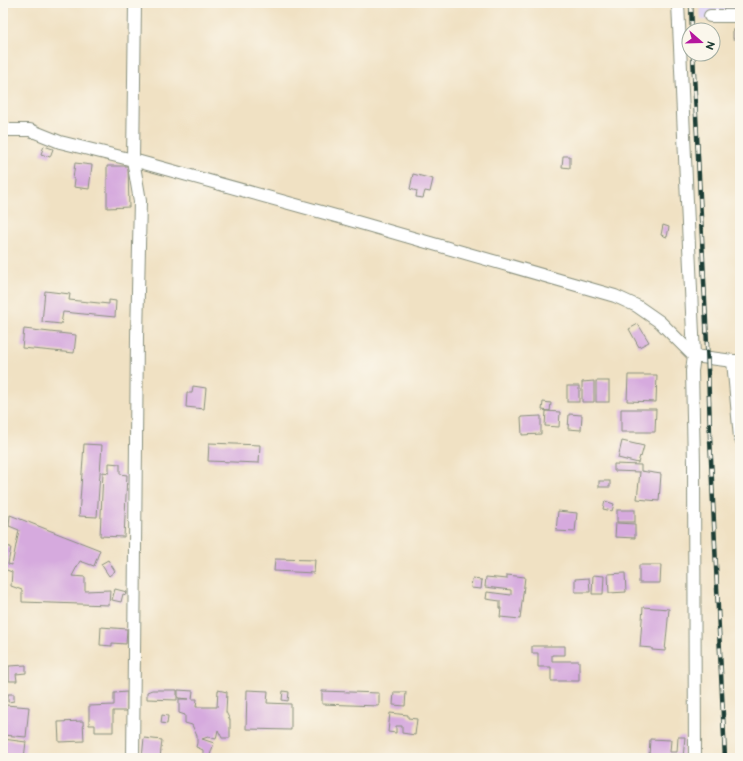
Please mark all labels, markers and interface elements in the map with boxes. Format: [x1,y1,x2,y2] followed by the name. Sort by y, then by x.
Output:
[681,22,721,62] north arrow
[702,39,717,51] text: N

